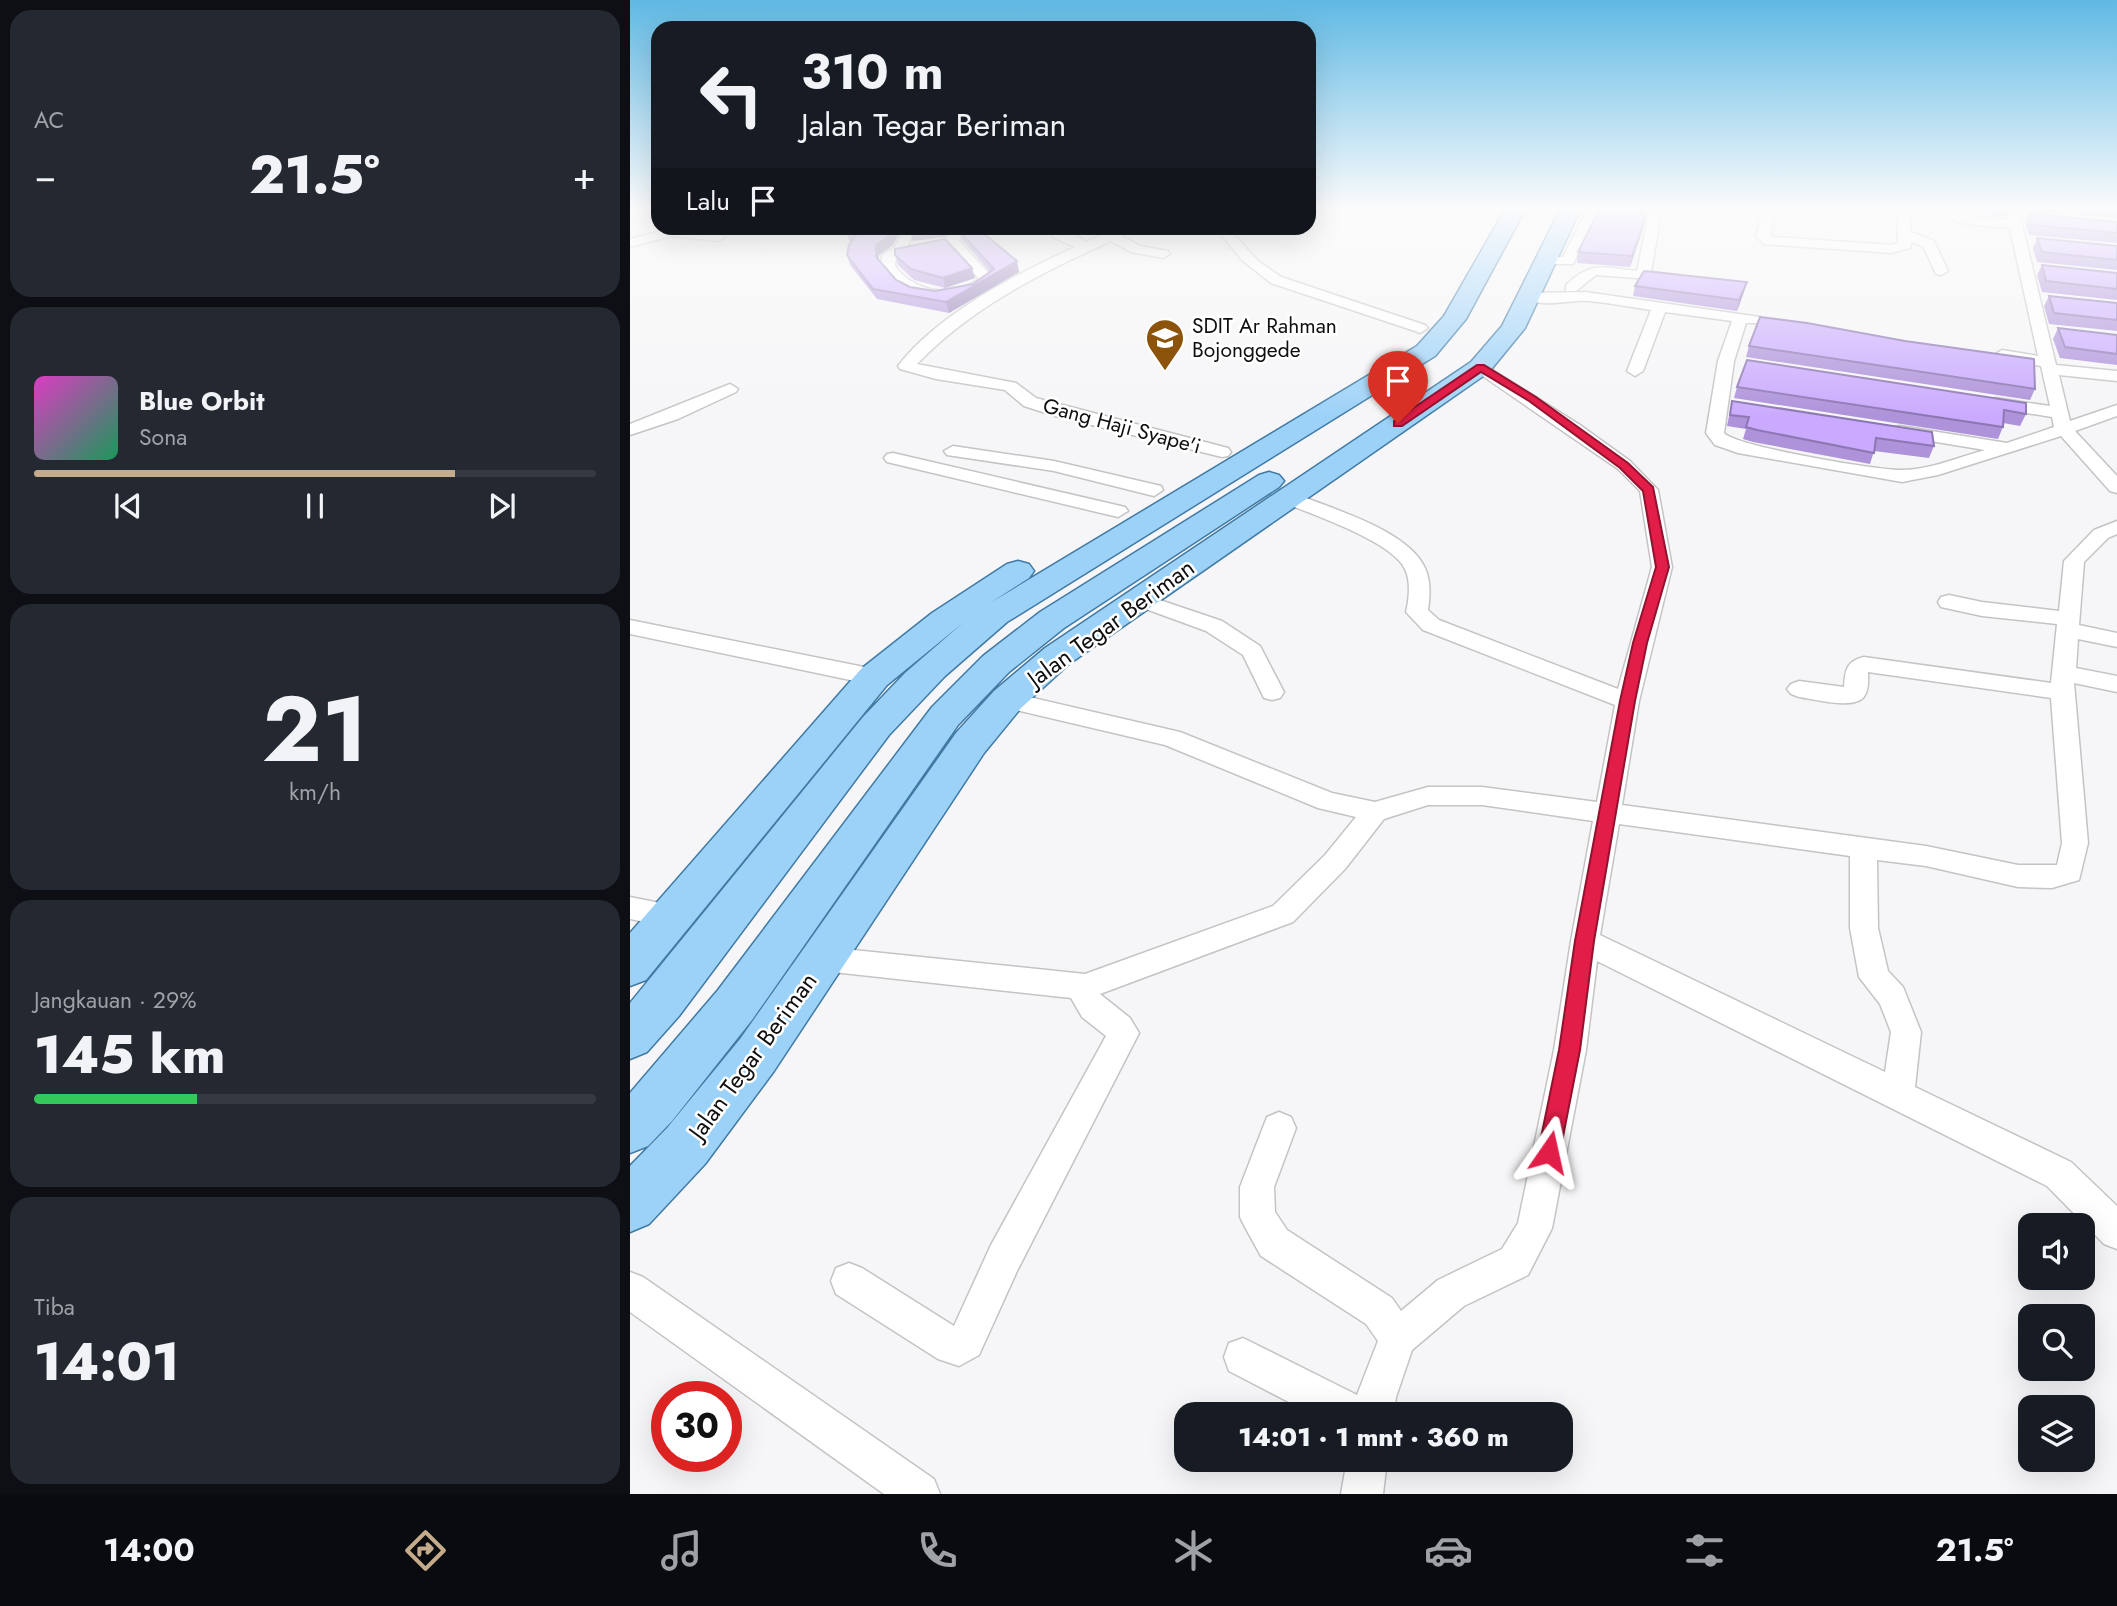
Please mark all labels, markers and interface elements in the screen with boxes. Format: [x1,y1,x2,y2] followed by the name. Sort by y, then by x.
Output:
[801,37,944,107] text: 310 m
[686,49,777,140] icon: left
[801,102,1066,148] text: Jalan Tegar Beriman
[34,103,64,137] text: AC
[249,137,380,213] text: 21.5°
[34,148,56,203] text: −
[573,148,596,203] text: +
[686,182,730,220] text: Lalu
[744,182,782,220] icon: arrive
[1192,311,1337,365] place label: SDIT Ar Rahman Bojonggede
[1144,317,1186,372] school or university icon: SDIT Ar Rahman Bojonggede
[1368,351,1428,423] pin
[1379,362,1417,400] icon: arrive
[139,382,264,420] text: Blue Orbit
[1040,391,1204,461] street label: Gang Haji Syape'i
[139,420,187,454] text: Sona
[109,487,147,525] icon: previous
[296,487,334,525] icon: pause
[483,487,521,525] icon: next
[1017,550,1202,697] street label: Jalan Tegar Beriman
[262,664,368,795] text: 21
[289,775,341,809] text: km/h
[678,965,825,1149] street label: Jalan Tegar Beriman
[34,983,196,1017] text: Jangkauan · 29%
[34,1017,225,1093] text: 145 km
[1512,1115,1586,1189] position arrow
[2018,1213,2095,1472] map controls
[2018,1213,2095,1290] button: sound
[34,1290,75,1324] text: Tiba
[2018,1304,2095,1381] button: search
[34,1324,179,1400] text: 14:01
[651,1381,742,1472] speed limit sign: 30
[2018,1395,2095,1472] button: layers
[1238,1418,1509,1456] text: 14:01 · 1 mnt · 360 m
[401,1526,450,1575] icon: directions
[657,1526,706,1575] icon: music
[913,1526,962,1575] icon: phone
[1169,1526,1218,1575] icon: climate
[1424,1526,1473,1575] icon: car
[1680,1526,1729,1575] icon: filters
[103,1527,195,1573] text: 14:00
[1936,1527,2014,1573] text: 21.5°

